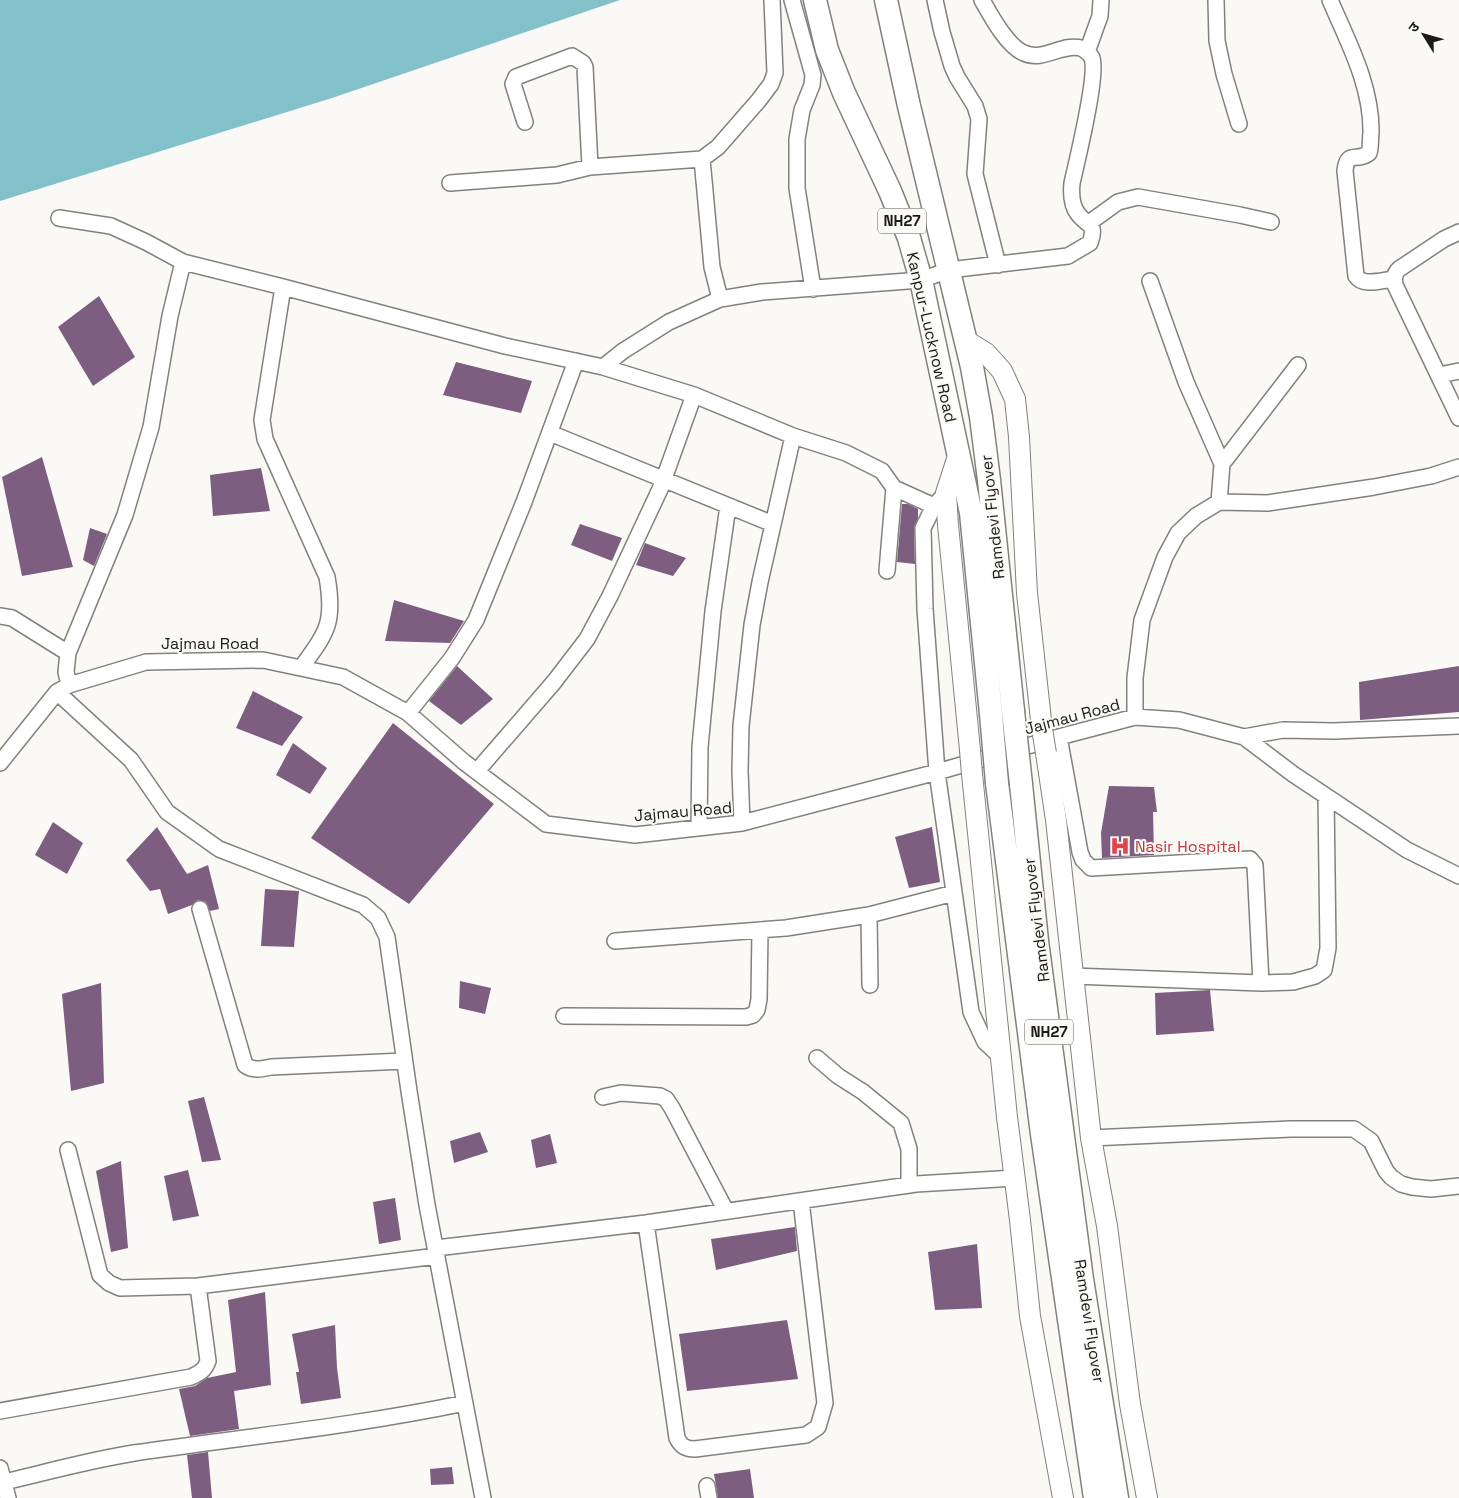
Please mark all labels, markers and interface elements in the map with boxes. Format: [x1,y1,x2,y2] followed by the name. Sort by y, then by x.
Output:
[1399,10,1449,60] north arrow
[1404,18,1424,36] text: उ
[878,208,926,234] road number: NH27
[902,250,961,424] street label: Kanpur-Lucknow Road
[976,454,1009,580] street label: Ramdevi Flyover
[161,633,259,654] street label: Jajmau Road
[1022,694,1122,739] street label: Jajmau Road
[633,797,733,826] street label: Jajmau Road
[1109,835,1131,857] hospital icon: Nasir Hospital
[1135,836,1241,857] place label: Nasir Hospital
[1018,857,1055,983] street label: Ramdevi Flyover
[1025,1020,1073,1044] road number: NH27
[1069,1258,1110,1384] street label: Ramdevi Flyover

